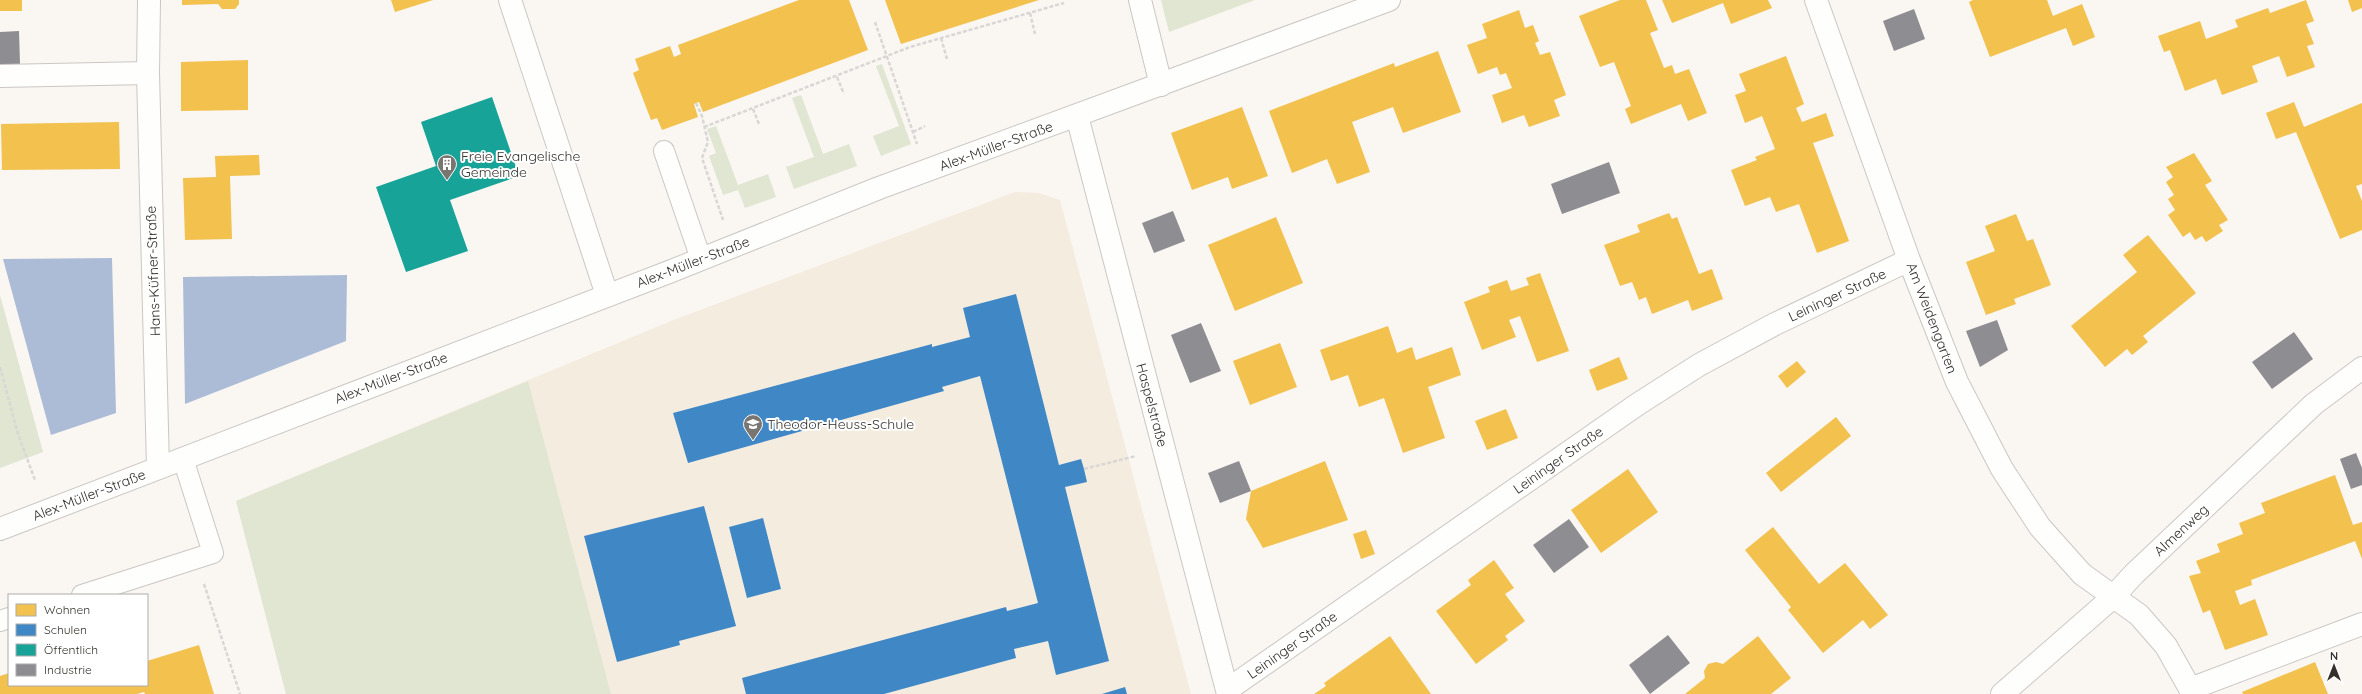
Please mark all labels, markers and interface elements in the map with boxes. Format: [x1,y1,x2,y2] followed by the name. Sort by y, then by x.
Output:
[937,117,1055,175] street label: Alex-Müller-Straße
[461,147,581,181] place label: Freie Evangelische Gemeinde
[436,153,458,181] building icon: Freie Evangelische Gemeinde
[142,205,164,337] street label: Hans-Küfner-Straße
[634,232,752,292] street label: Alex-Müller-Straße
[1903,260,1961,376] street label: Am Weidengarten
[1785,264,1889,326] street label: Leininger Straße
[332,348,450,408] street label: Alex-Müller-Straße
[1132,361,1172,449] street label: Haspelstraße
[742,413,764,441] school or university icon: Theodor-Heuss-Schule
[767,415,914,433] place label: Theodor-Heuss-Schule
[1509,422,1607,498] street label: Leininger Straße
[30,465,148,525] street label: Alex-Müller-Straße
[2150,500,2212,560] street label: Almenweg
[8,594,148,686] legend
[44,602,90,617] text: Wohnen
[1243,607,1341,683] street label: Leininger Straße
[44,622,87,637] text: Schulen
[44,642,98,657] text: Öffentlich
[2314,646,2354,686] north arrow
[2330,649,2338,663] text: N
[44,662,92,677] text: Industrie

